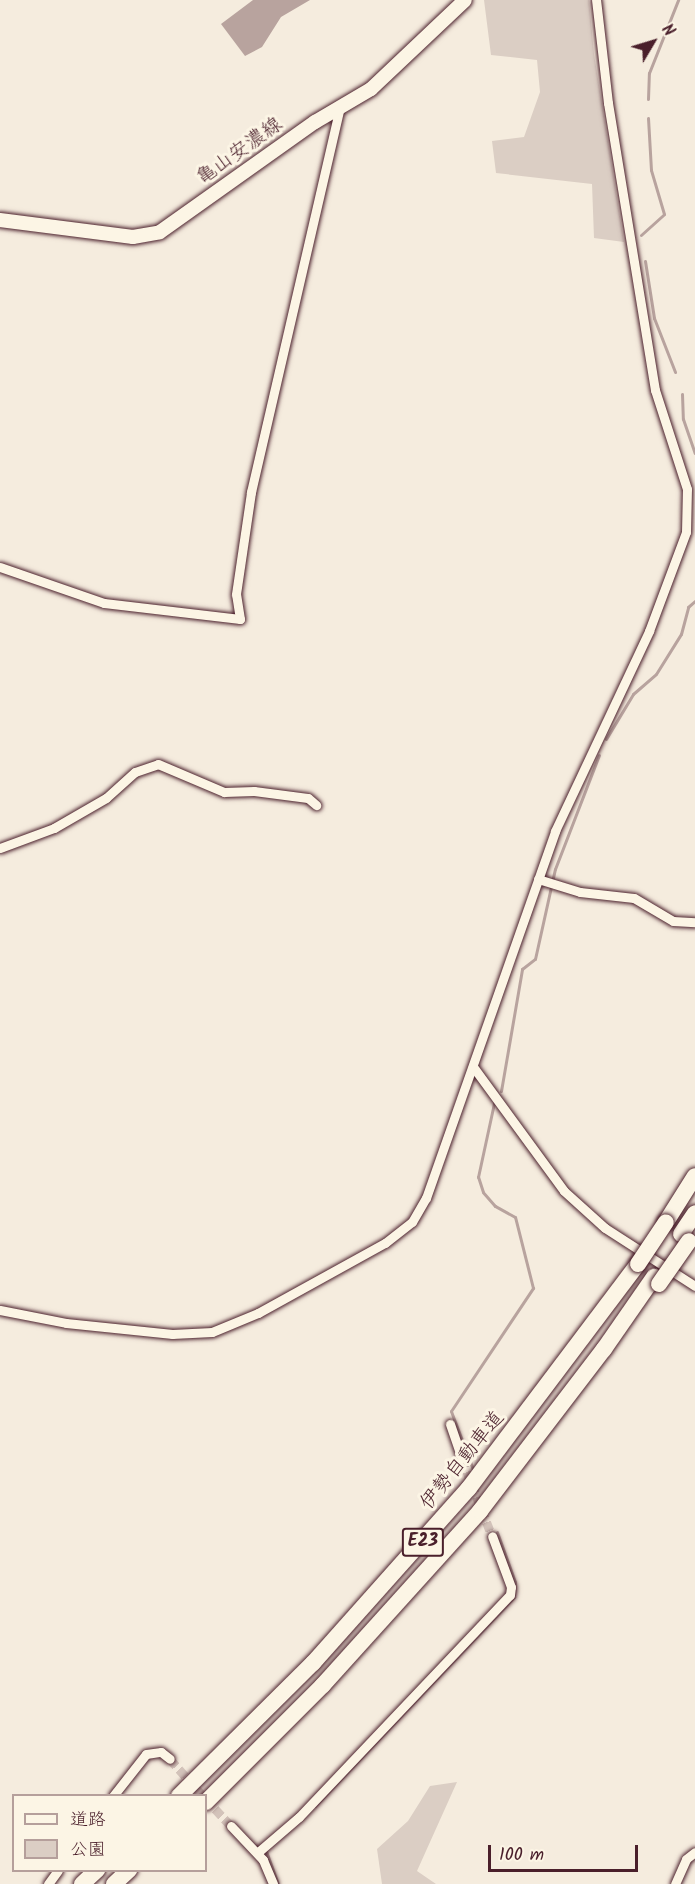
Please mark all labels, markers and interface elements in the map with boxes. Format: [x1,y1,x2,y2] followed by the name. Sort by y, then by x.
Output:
[623,12,683,72] north arrow
[655,19,681,42] text: N
[192,113,288,191] street label: 亀山安濃線
[416,1407,510,1515] street label: 伊勢自動車道
[400,1527,446,1557] road number: E23
[12,1794,207,1872] legend
[70,1806,106,1835] text: 道路
[491,1833,641,1871] scale bar
[70,1836,106,1865] text: 公園
[499,1841,544,1870] text: 100 m

